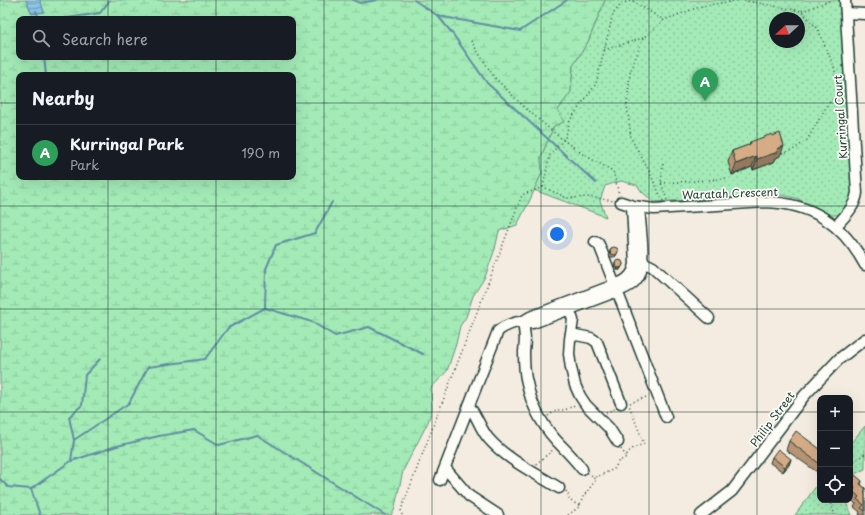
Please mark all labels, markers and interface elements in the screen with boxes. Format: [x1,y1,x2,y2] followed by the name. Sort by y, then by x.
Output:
[769,12,805,48] north arrow
[16,16,296,60] search box
[30,27,52,49] icon: search
[62,27,148,50] text: Search here
[692,68,718,101] pin: A
[829,74,851,159] street label: Kurringal Court
[32,85,94,111] text: Nearby
[70,132,184,155] text: Kurringal Park
[40,143,50,162] text: A
[241,143,280,162] text: 190 m
[70,155,99,174] text: Park
[682,183,779,203] street label: Waratah Crescent
[547,224,567,244] your location
[745,387,799,450] street label: Philip Street
[817,395,853,503] map controls
[817,395,853,431] button: +
[817,431,853,467] button: −
[817,467,853,503] button: locate

